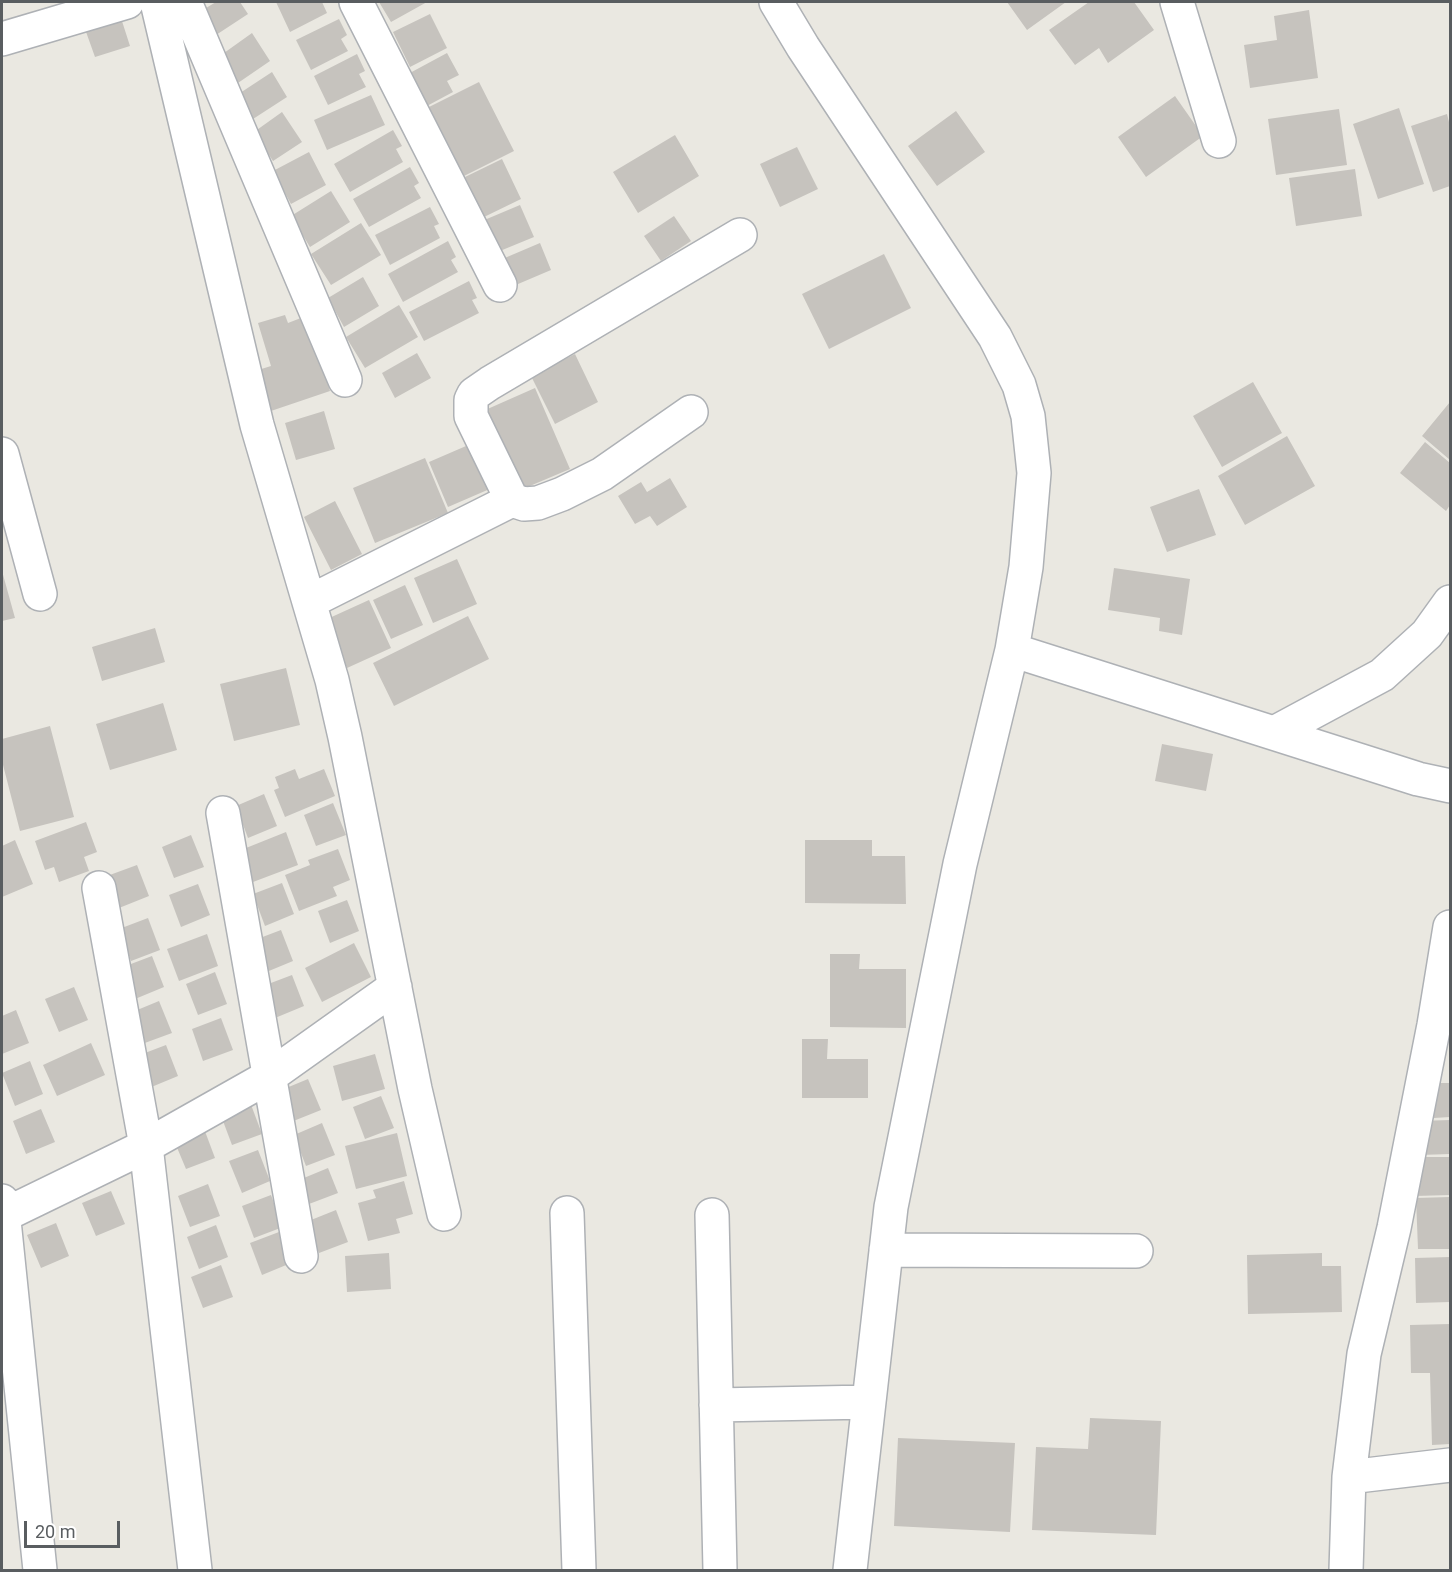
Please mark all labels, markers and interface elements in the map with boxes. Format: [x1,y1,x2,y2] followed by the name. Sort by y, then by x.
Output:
[27,1509,123,1547] scale bar
[35,1521,75,1542] text: 20 m

